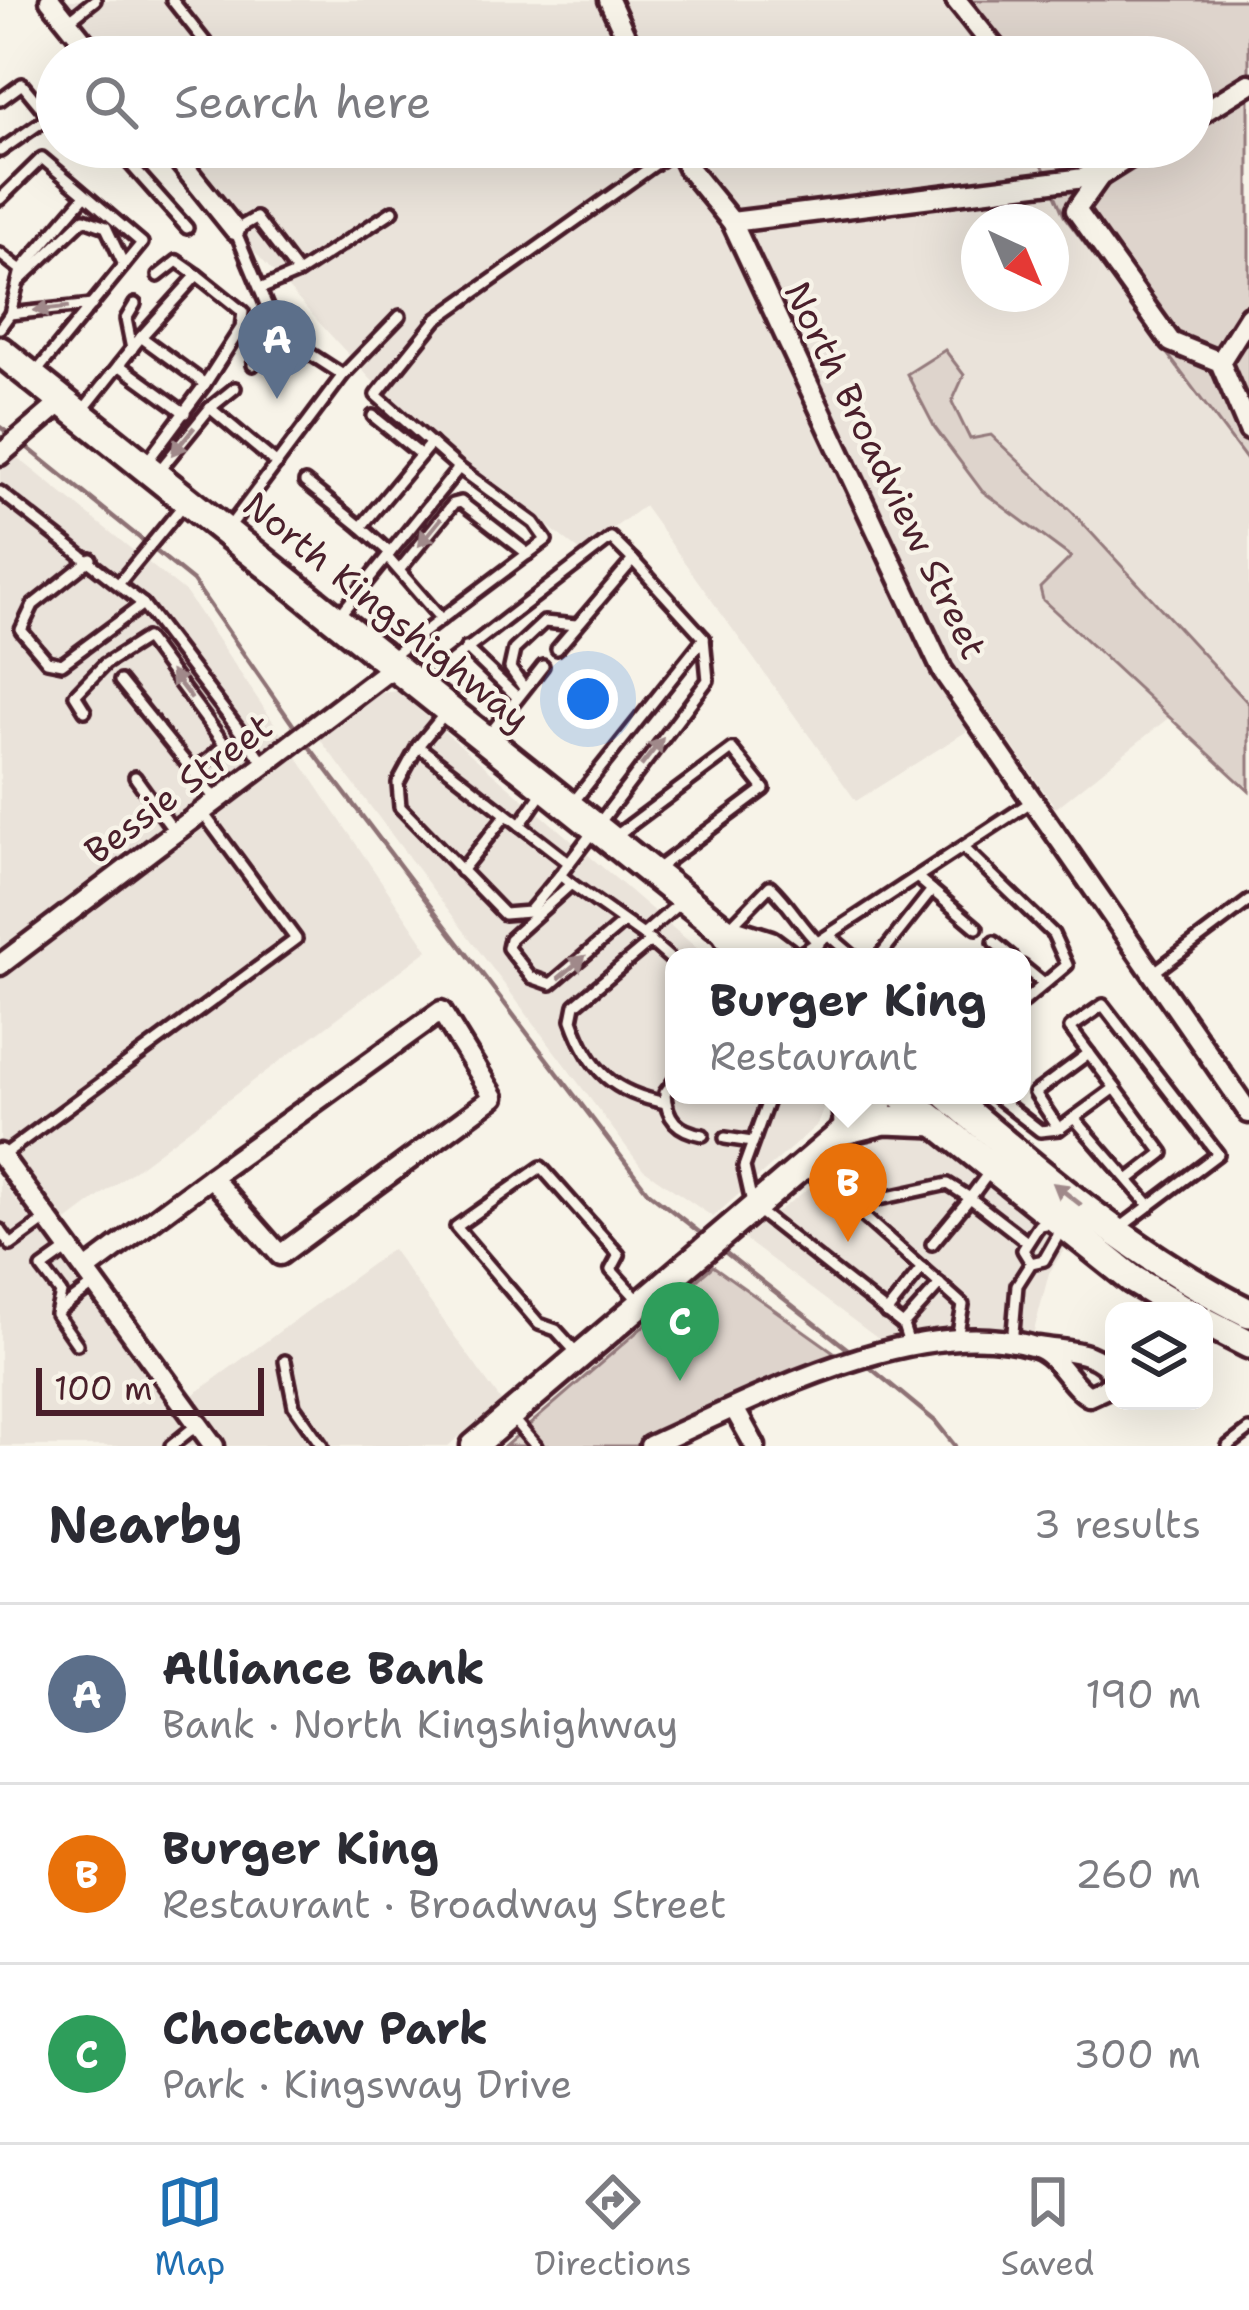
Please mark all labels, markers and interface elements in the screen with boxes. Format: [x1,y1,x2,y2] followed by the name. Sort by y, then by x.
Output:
[36,36,1213,168] search box
[78,69,144,135] icon: search
[174,72,431,132] text: Search here
[961,204,1069,312] north arrow
[773,273,998,667] street label: North Broadview Street
[32,300,69,319] one-way arrow
[238,300,316,399] pin: A
[171,425,196,456] one-way arrow
[233,480,540,742] street label: North Kingshighway
[418,517,443,548] one-way arrow
[169,669,193,701] one-way arrow
[558,669,618,729] your location
[75,702,282,875] street label: Bessie Street
[639,737,664,768] one-way arrow
[665,948,1031,1104] popup
[557,955,587,981] one-way arrow
[710,970,987,1030] text: Burger King
[710,1030,918,1082] text: Restaurant
[809,1143,887,1242] pin: B
[1051,1182,1082,1207] one-way arrow
[641,1282,719,1381] pin: C
[1105,1302,1213,1410] map controls
[1105,1302,1213,1410] button: layers
[36,1362,264,1415] scale bar
[54,1366,153,1411] text: 100 m
[48,1490,243,1558] text: Nearby
[1034,1498,1201,1550] text: 3 results
[162,1638,485,1698] text: Alliance Bank
[72,1668,102,1720] text: A
[1085,1668,1201,1720] text: 190 m
[162,1698,678,1750] text: Bank · North Kingshighway
[162,1818,439,1878] text: Burger King
[75,1848,99,1900] text: B
[1075,1848,1201,1900] text: 260 m
[162,1878,727,1930] text: Restaurant · Broadway Street
[162,1998,488,2058] text: Choctaw Park
[75,2028,99,2080] text: C
[1073,2028,1201,2080] text: 300 m
[162,2058,572,2110] text: Park · Kingsway Drive
[155,2169,225,2286] tab: Map
[534,2169,692,2286] tab: Directions
[1001,2169,1094,2286] tab: Saved

